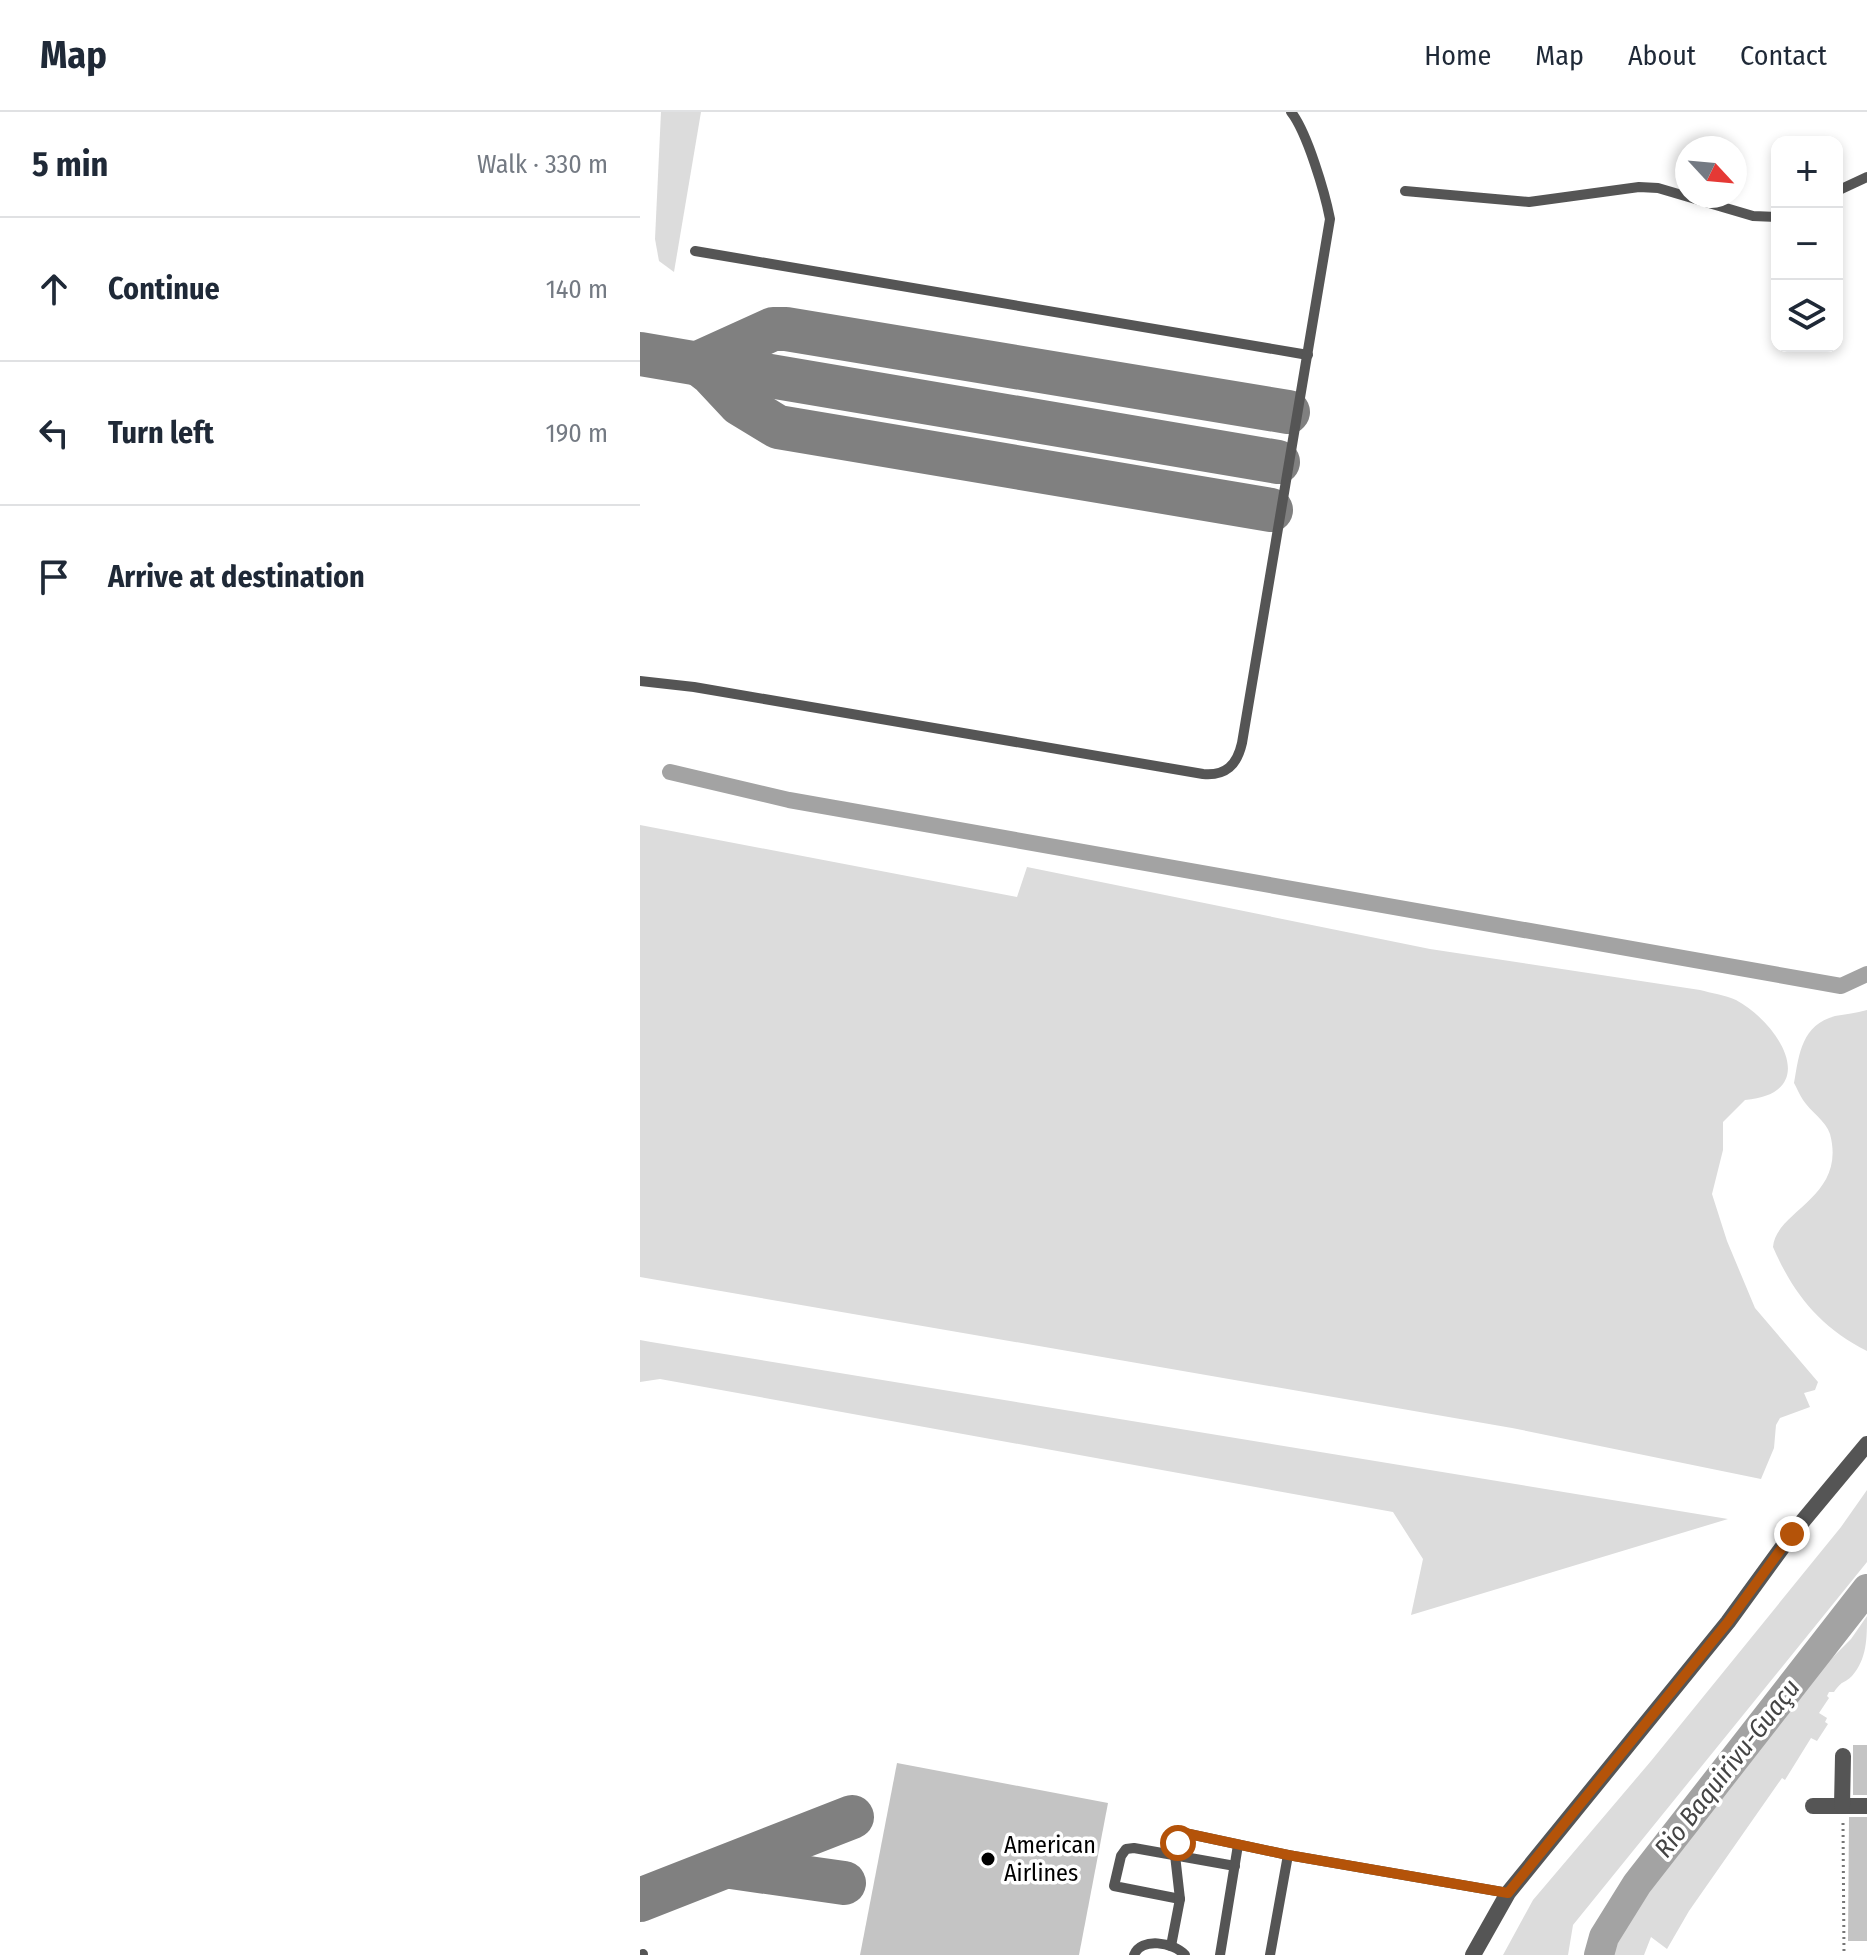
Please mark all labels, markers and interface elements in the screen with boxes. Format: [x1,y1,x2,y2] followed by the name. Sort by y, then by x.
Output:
[40,32,107,78] text: Map
[1424,39,1491,72] text: Home
[1535,39,1584,72] text: Map
[1628,39,1696,72] text: About
[1740,39,1827,72] text: Contact
[1675,136,1747,208] north arrow
[1771,136,1843,352] map controls
[1771,136,1843,208] button: +
[32,144,108,185] text: 5 min
[477,149,608,180] text: Walk · 330 m
[1771,208,1843,280] button: −
[32,267,76,311] icon: ahead
[108,271,220,307] text: Continue
[546,274,608,305] text: 140 m
[1771,280,1843,352] button: layers
[32,411,76,455] icon: left
[108,415,214,451] text: Turn left
[546,418,608,449] text: 190 m
[32,555,76,599] icon: arrive
[108,559,365,595] text: Arrive at destination
[1774,1516,1810,1552] route end
[1648,1673,1807,1864] water label: Rio Baquirivu-Guaçu
[1160,1825,1196,1861] route start
[1004,1831,1096,1887] place label: American Airlines
[979,1850,997,1868] marker: American Airlines

